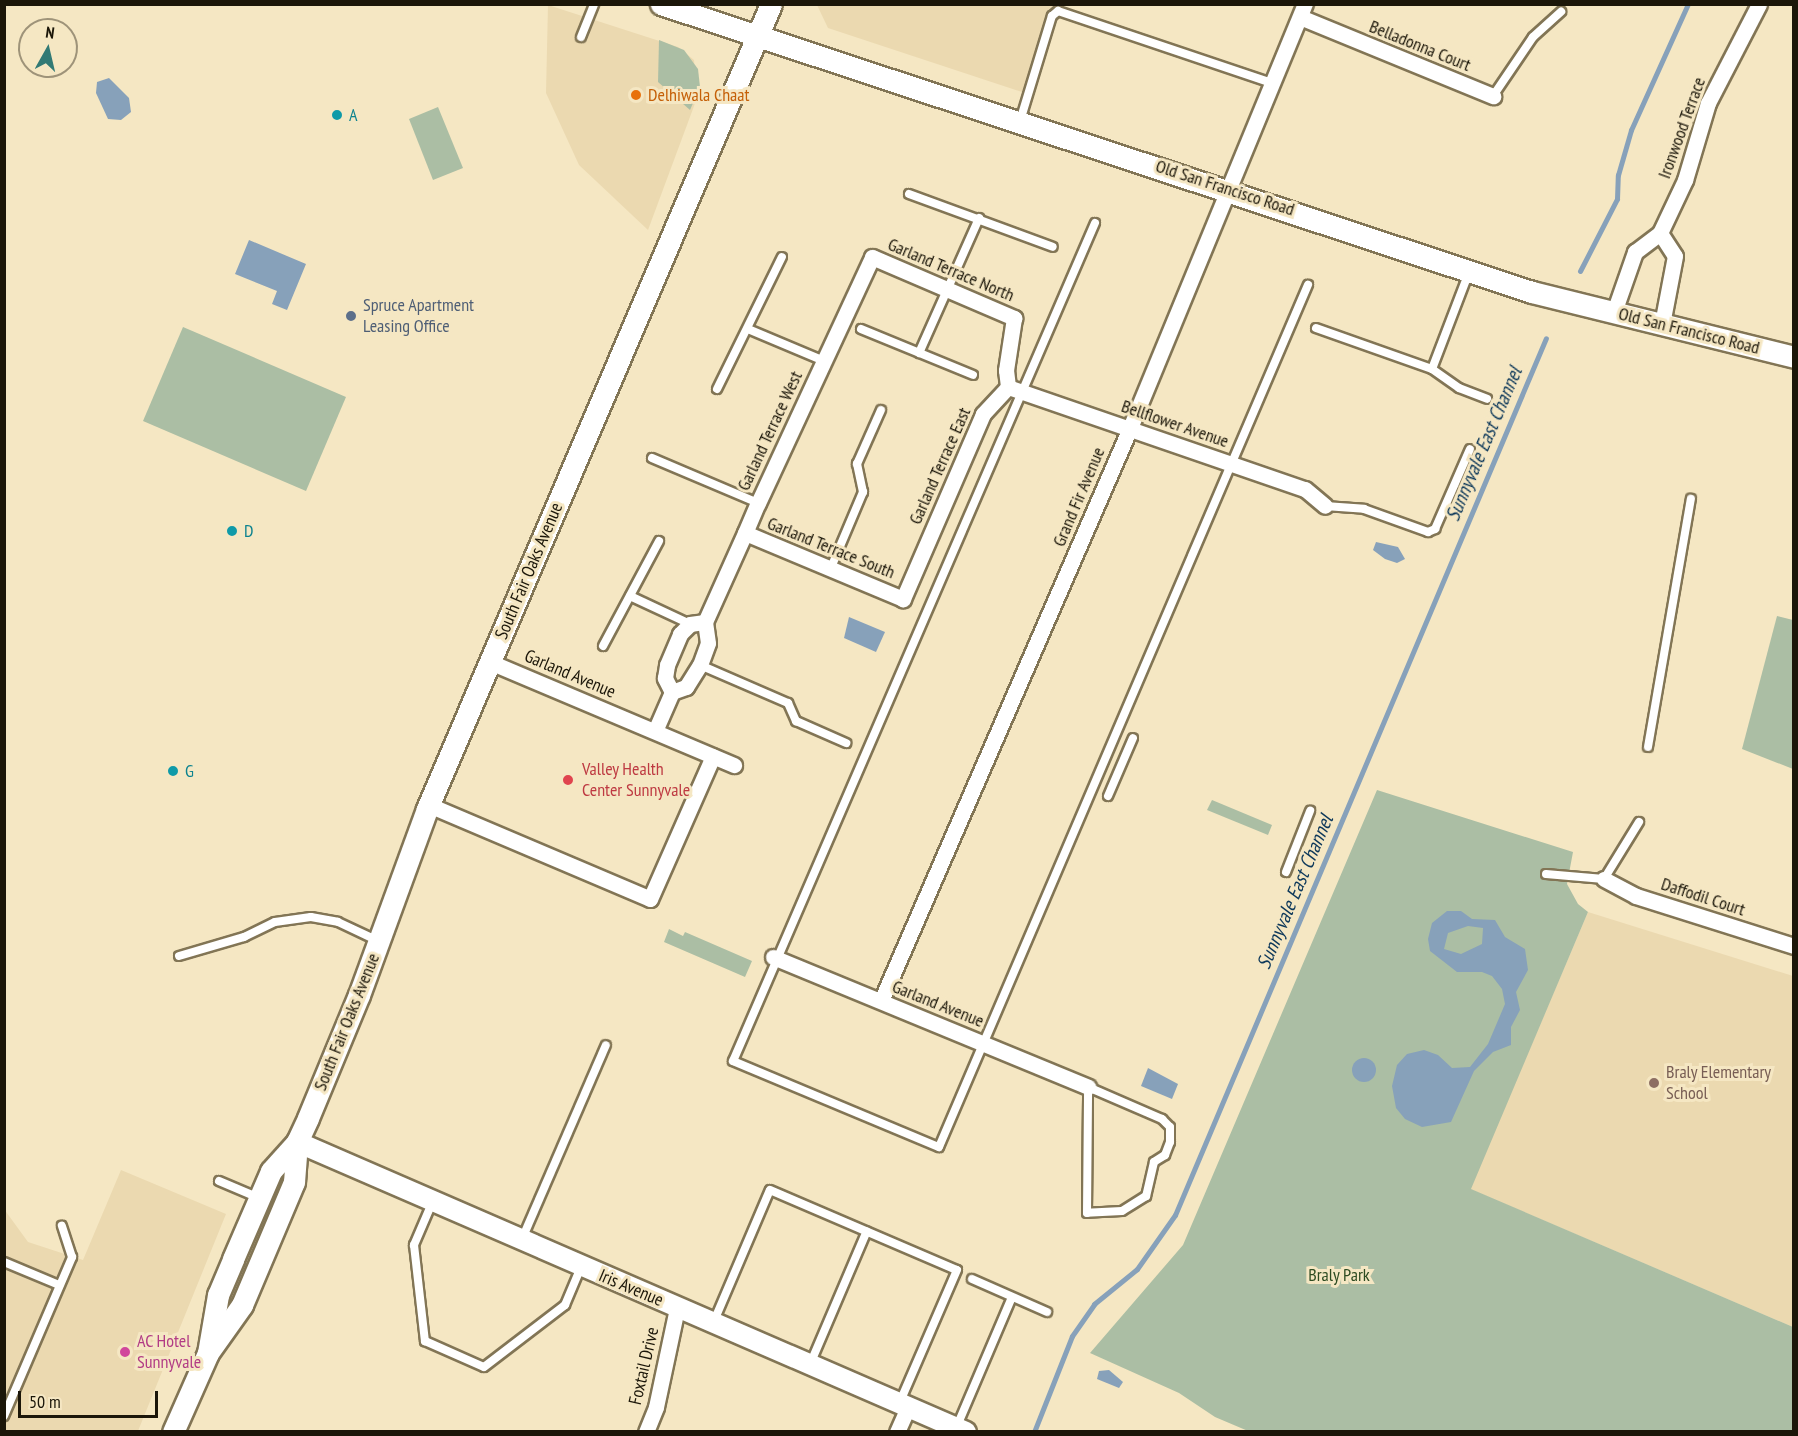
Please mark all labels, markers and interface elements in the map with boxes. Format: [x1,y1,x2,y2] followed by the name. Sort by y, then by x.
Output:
[1366,16,1474,76] street label: Belladonna Court
[18,18,78,78] north arrow
[45,22,56,43] text: N
[1654,74,1710,182] street label: Ironwood Terrace
[648,84,749,106] place label: Delhiwala Chaat
[629,88,643,102] marker: Delhiwala Chaat
[349,104,358,126] place label: A
[330,108,344,122] marker: A
[1153,155,1297,221] street label: Old San Francisco Road
[884,234,1018,306] street label: Garland Terrace North
[363,295,474,338] place label: Spruce Apartment Leasing Office
[1616,303,1762,359] street label: Old San Francisco Road
[344,309,358,323] marker: Spruce Apartment Leasing Office
[1441,363,1527,525] water label: Sunnyvale East Channel
[733,368,807,494] street label: Garland Terrace West
[1118,395,1232,453] street label: Bellflower Avenue
[905,404,975,528] street label: Garland Terrace East
[1048,444,1110,550] street label: Grand Fir Avenue
[490,499,568,643] street label: South Fair Oaks Avenue
[764,512,898,584] street label: Garland Terrace South
[244,520,253,542] place label: D
[225,524,239,538] marker: D
[521,645,619,703] street label: Garland Avenue
[582,759,690,802] place label: Valley Health Center Sunnyvale
[185,760,194,782] place label: G
[166,764,180,778] marker: G
[559,771,577,789] marker: Valley Health Center Sunnyvale
[1252,811,1338,973] water label: Sunnyvale East Channel
[1658,873,1748,921] street label: Daffodil Court
[309,950,385,1094] street label: South Fair Oaks Avenue
[889,976,987,1032] street label: Garland Avenue
[1666,1062,1772,1104] place label: Braly Elementary School
[1647,1076,1661,1090] marker: Braly Elementary School
[1308,1264,1370,1286] park label: Braly Park
[595,1265,667,1311] street label: Iris Avenue
[625,1325,663,1407] street label: Foxtail Drive
[137,1331,201,1374] place label: AC Hotel Sunnyvale
[118,1345,132,1359] marker: AC Hotel Sunnyvale
[21,1379,160,1417] scale bar
[29,1390,61,1413] text: 50 m

